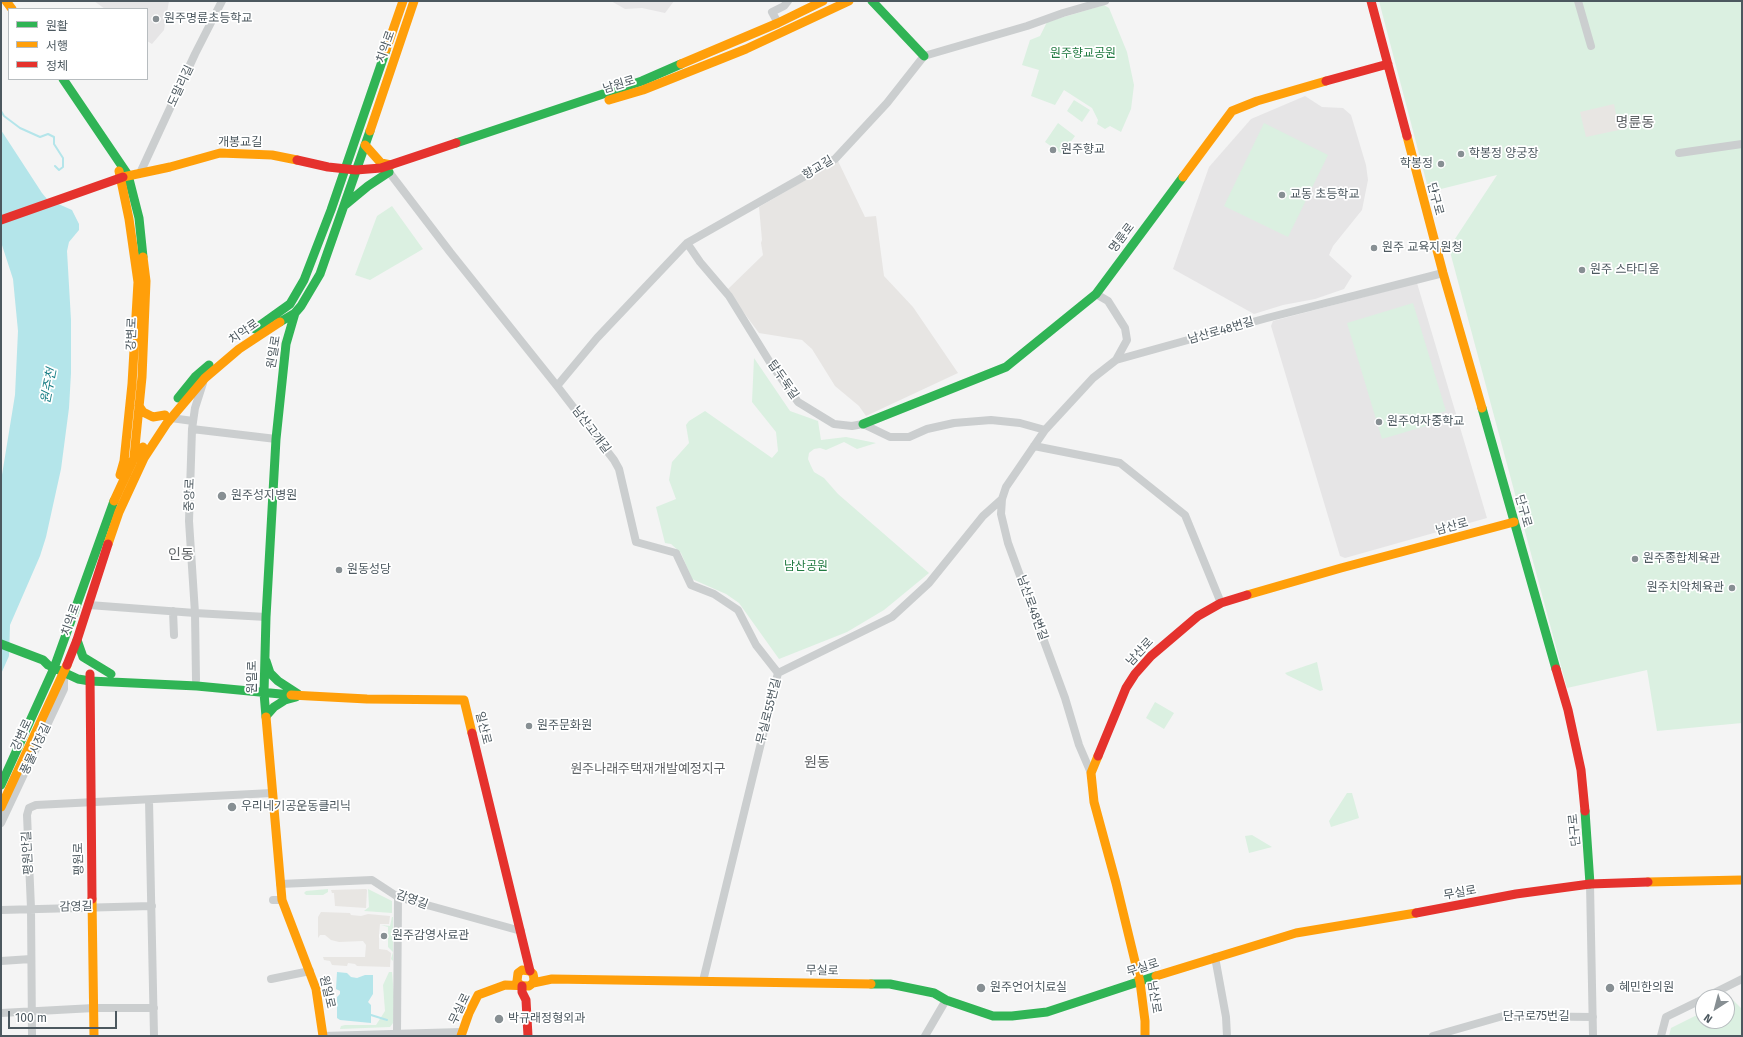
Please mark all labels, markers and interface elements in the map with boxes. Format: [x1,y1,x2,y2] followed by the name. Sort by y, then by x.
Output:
[8,8,148,80] legend
[164,12,252,26] place label: 원주명륜초등학교
[151,14,161,24] marker: 원주명륜초등학교
[46,19,68,33] text: 원활
[374,29,398,65] street label: 치악로
[46,39,68,53] text: 서행
[1050,47,1116,61] park label: 원주향교공원
[46,59,68,73] text: 정체
[165,63,197,109] street label: 도말리길
[601,73,637,97] street label: 남원로
[1616,115,1654,131] district label: 명륜동
[218,136,262,150] street label: 개봉교길
[1061,143,1105,157] place label: 원주향교
[1048,145,1058,155] marker: 원주향교
[1469,147,1538,161] place label: 학봉정 양궁장
[1456,149,1466,159] marker: 학봉정 양궁장
[800,153,836,183] street label: 향교길
[1400,157,1433,171] place label: 학봉정
[1436,159,1446,169] marker: 학봉정
[1424,181,1446,217] street label: 단구로
[1290,188,1359,202] place label: 교동 초등학교
[1277,190,1287,200] marker: 교동 초등학교
[1106,220,1138,256] street label: 명륜로
[1382,241,1462,255] place label: 원주 교육지원청
[1369,243,1379,253] marker: 원주 교육지원청
[1590,263,1659,277] place label: 원주 스타디움
[1577,265,1587,275] marker: 원주 스타디움
[1186,315,1256,347] street label: 남산로48번길
[124,317,140,351] street label: 강변로
[226,317,262,347] street label: 치악로
[264,335,284,369] street label: 원일로
[764,358,802,402] street label: 탑두둑길
[38,367,60,405] water label: 원주천
[569,404,613,456] street label: 남산고개길
[1387,415,1464,429] place label: 원주여자중학교
[1374,417,1384,427] marker: 원주여자중학교
[182,478,198,512] street label: 중앙로
[231,489,297,503] place label: 원주성지병원
[216,490,228,502] marker: 원주성지병원
[1512,493,1534,529] street label: 단구로
[1434,516,1470,538] street label: 남산로
[168,547,194,563] district label: 인동
[1643,552,1720,566] place label: 원주종합체육관
[1630,554,1640,564] marker: 원주종합체육관
[784,560,828,574] park label: 남산공원
[347,563,391,577] place label: 원동성당
[334,565,344,575] marker: 원동성당
[1014,573,1050,643] street label: 남산로48번길
[1647,581,1724,595] place label: 원주치악체육관
[1727,583,1737,593] marker: 원주치악체육관
[59,602,83,638] street label: 치악로
[1123,635,1157,669] street label: 남산로
[246,660,260,694] street label: 원일로
[754,677,784,745] street label: 무실로55번길
[472,710,494,746] street label: 일산로
[8,717,36,753] street label: 강변로
[537,719,592,733] place label: 원주문화원
[18,721,54,777] street label: 풍물시장길
[524,721,534,731] marker: 원주문화원
[804,755,830,771] district label: 원동
[570,761,726,777] district label: 원주나래주택재개발예정지구
[241,800,351,814] place label: 우리네기공운동클리닉
[226,801,238,813] marker: 우리네기공운동클리닉
[1566,813,1584,847] street label: 단구로
[20,831,36,875] street label: 평원안길
[72,842,86,876] street label: 평원로
[1442,883,1478,903] street label: 무실로
[394,888,430,912] street label: 감영길
[59,900,93,914] street label: 감영길
[392,929,469,943] place label: 원주감영사료관
[379,931,389,941] marker: 원주감영사료관
[1125,956,1161,980] street label: 무실로
[805,964,839,978] street label: 무실로
[316,974,338,1010] street label: 원일로
[1144,980,1164,1014] street label: 남산로
[990,981,1067,995] place label: 원주언어치료실
[1619,981,1674,995] place label: 혜민한의원
[975,982,987,994] marker: 원주언어치료실
[1604,982,1616,994] marker: 혜민한의원
[1695,989,1735,1029] north arrow
[446,991,474,1027] street label: 무실로
[10,1003,119,1029] scale bar
[1503,1010,1569,1024] street label: 단구로75번길
[15,1011,47,1025] text: 100 m
[1701,1011,1715,1026] text: N
[508,1012,585,1026] place label: 박규래정형외과
[493,1013,505,1025] marker: 박규래정형외과

